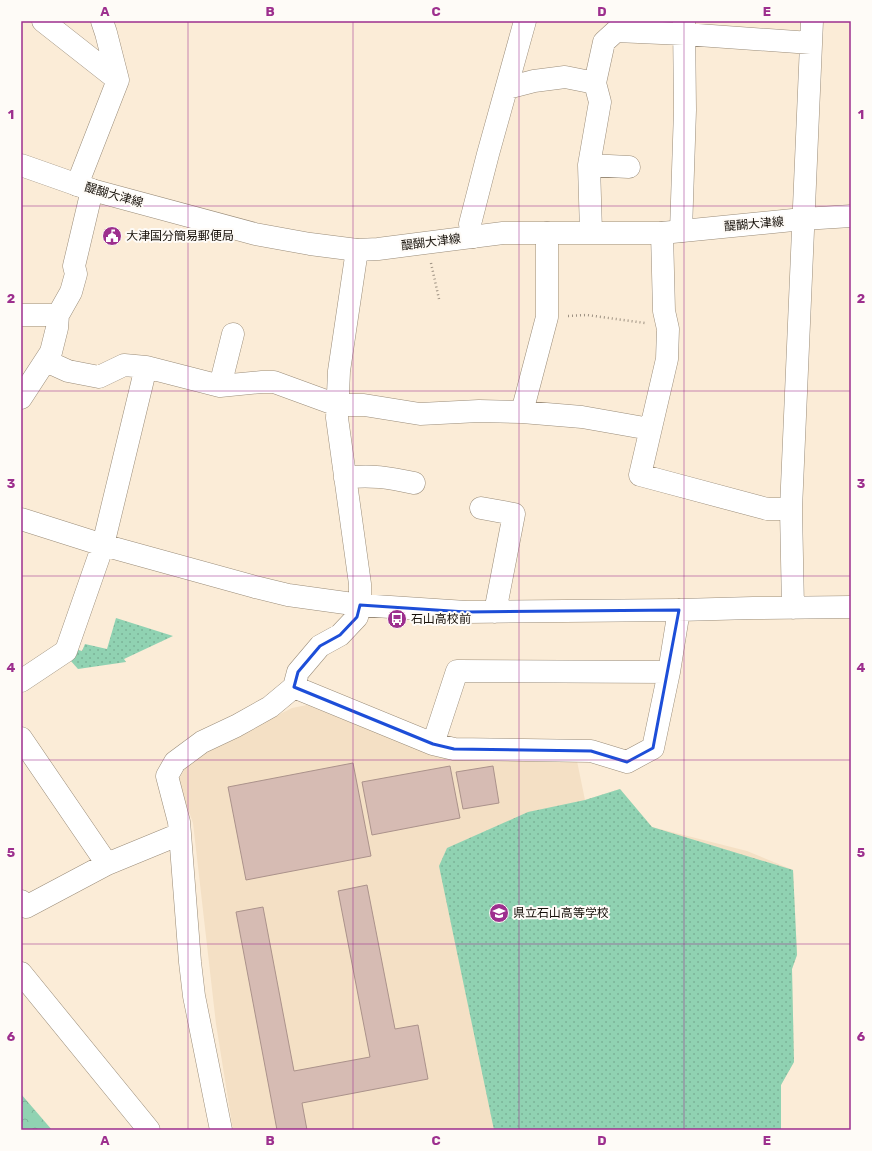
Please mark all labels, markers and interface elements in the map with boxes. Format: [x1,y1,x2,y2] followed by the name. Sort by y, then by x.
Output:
[100,4,110,19] text: A
[265,4,275,19] text: B
[431,4,441,19] text: C
[597,4,607,19] text: D
[763,4,771,19] text: E
[8,107,14,122] text: 1
[858,107,864,122] text: 1
[83,180,145,210] street label: 醍醐大津線
[723,214,785,234] street label: 醍醐大津線
[101,225,123,247] public building icon: 大津国分簡易郵便局
[126,229,234,243] place label: 大津国分簡易郵便局
[400,231,462,253] street label: 醍醐大津線
[7,291,15,306] text: 2
[857,291,865,306] text: 2
[7,476,16,491] text: 3
[857,476,866,491] text: 3
[386,608,408,630] bus stop icon: 石山高校前
[411,612,471,626] place label: 石山高校前
[7,660,16,675] text: 4
[857,660,866,675] text: 4
[7,845,15,860] text: 5
[857,845,865,860] text: 5
[488,902,510,924] school or university icon: 県立石山高等学校
[513,906,609,920] place label: 県立石山高等学校
[7,1029,16,1044] text: 6
[857,1029,866,1044] text: 6
[100,1133,110,1148] text: A
[265,1133,275,1148] text: B
[431,1133,441,1148] text: C
[597,1133,607,1148] text: D
[763,1133,771,1148] text: E

